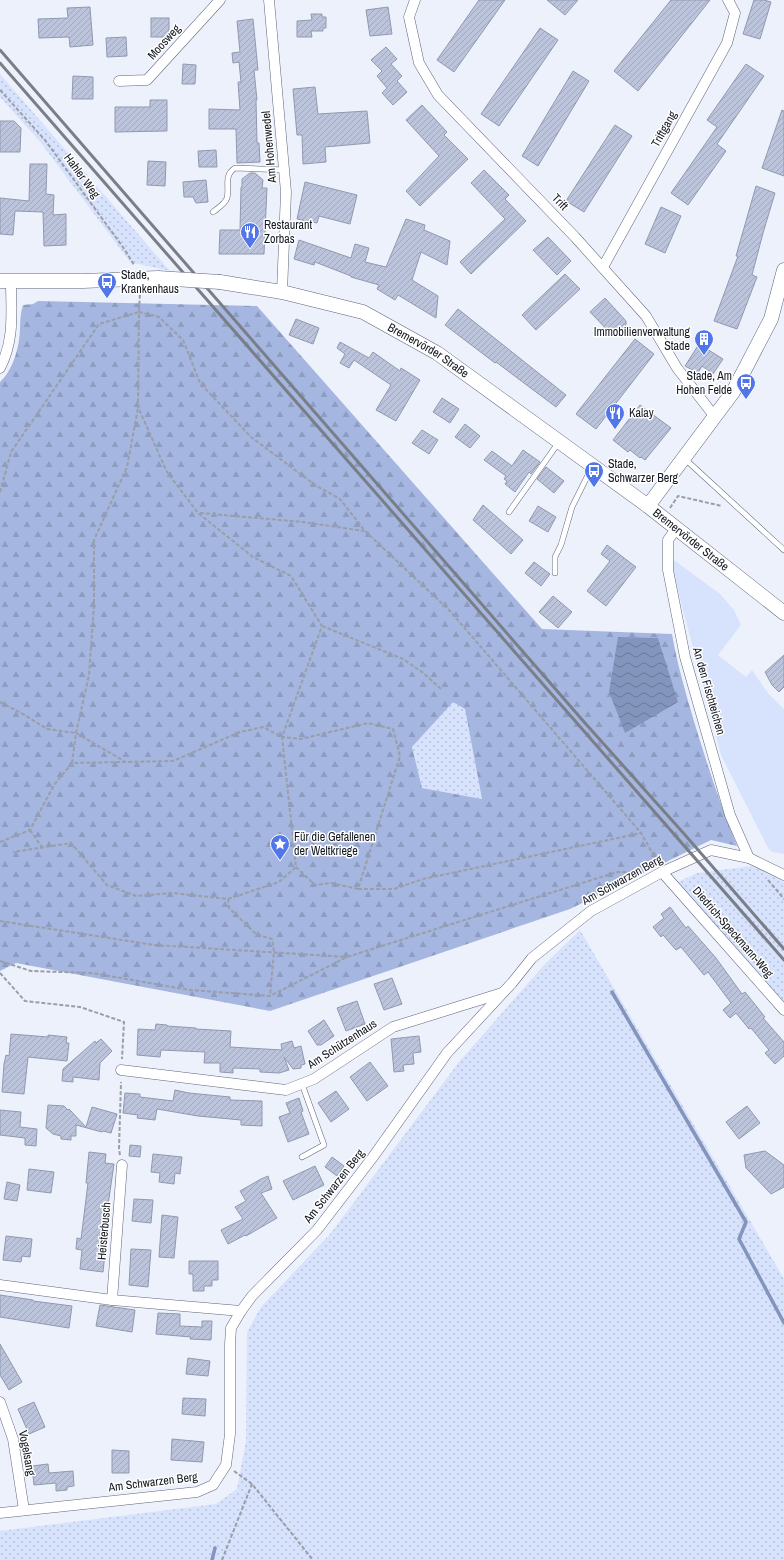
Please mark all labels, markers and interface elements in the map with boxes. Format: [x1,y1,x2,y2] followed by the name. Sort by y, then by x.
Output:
[144,21,184,63] street label: Moosweg
[648,108,681,150] street label: Triftgang
[258,110,280,185] street label: Am Hohenwedel
[60,150,104,202] street label: Hahler Weg
[548,190,572,214] street label: Trift
[264,217,312,247] place label: Restaurant Zorbas
[239,221,261,249] restaurant icon: Restaurant Zorbas
[121,267,179,297] place label: Stade, Krankenhaus
[96,271,118,299] bus stop icon: Stade, Krankenhaus
[385,319,472,381] street label: Bremervörder Straße
[594,324,691,354] place label: Immobilienverwaltung Stade
[693,328,715,356] building icon: Immobilienverwaltung Stade
[676,368,732,398] place label: Stade, Am Hohen Felde
[735,372,757,400] bus stop icon: Stade, Am Hohen Felde
[604,402,626,430] restaurant icon: Kalay
[629,405,654,421] place label: Kalay
[608,456,679,486] place label: Stade, Schwarzer Berg
[583,460,605,488] bus stop icon: Stade, Schwarzer Berg
[650,505,732,575] street label: Bremervörder Straße
[689,644,729,737] street label: An den Fischteichen
[294,829,376,859] place label: Für die Gefallenen der Weltkriege
[269,833,291,861] place icon: Für die Gefallenen der Weltkriege
[578,851,666,909] street label: Am Schwarzen Berg
[689,883,777,981] street label: Diedrich-Speckmann-Weg
[303,1016,380,1073] street label: Am Schützenhaus
[299,1145,368,1227] street label: Am Schwarzen Berg
[94,1201,114,1261] street label: Heisterbusch
[15,1429,39,1478] street label: Vogelsang
[107,1469,199,1496] street label: Am Schwarzen Berg

